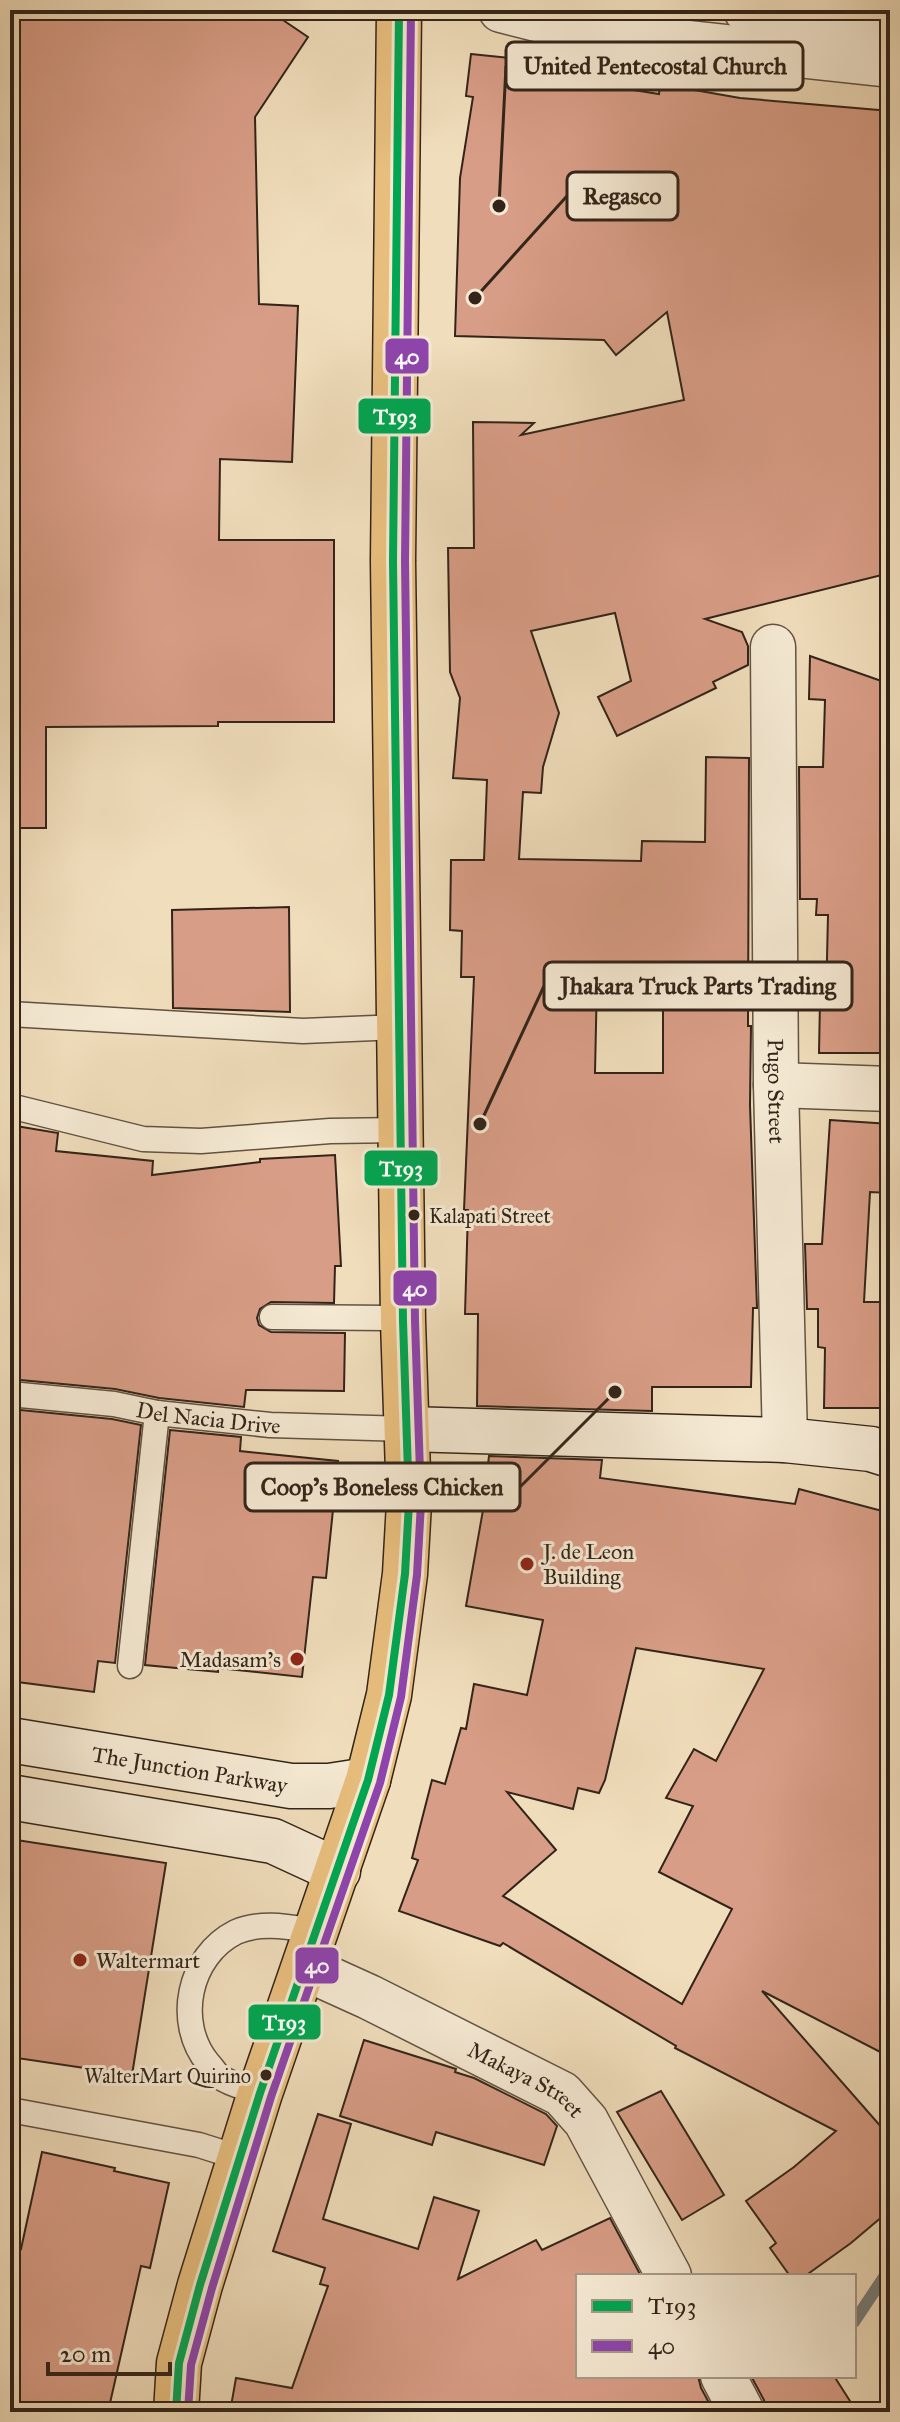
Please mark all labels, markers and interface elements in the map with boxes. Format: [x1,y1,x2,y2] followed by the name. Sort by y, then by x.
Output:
[506,42,803,90] callout: United Pentecostal Church
[523,51,788,81] text: United Pentecostal Church
[567,172,678,220] callout: Regasco
[582,181,662,211] text: Regasco
[384,337,430,375] line badge: 40
[394,343,420,370] text: 40
[357,397,432,435] line badge: T193
[372,403,417,430] text: T193
[544,962,852,1010] callout: Jhakara Truck Parts Trading
[557,971,837,1001] text: Jhakara Truck Parts Trading
[762,1038,790,1144] street label: Pugo Street
[363,1149,439,1187] line badge: T193
[378,1155,423,1182] text: T193
[429,1204,551,1228] place label: Kalapati Street
[406,1207,422,1223] marker: Kalapati Street
[392,1269,438,1307] line badge: 40
[402,1275,428,1302] text: 40
[134,1396,281,1439] street label: Del Nacia Drive
[245,1463,520,1511] callout: Coop's Boneless Chicken
[260,1472,504,1502] text: Coop's Boneless Chicken
[541,1538,634,1590] place label: J. de Leon Building
[518,1555,536,1573] marker: J. de Leon Building
[180,1646,281,1673] place label: Madasam's
[288,1650,306,1668] marker: Madasam's
[90,1741,290,1799] street label: The Junction Parkway
[294,1946,340,1985] line badge: 40
[96,1947,200,1974] place label: Waltermart
[71,1951,89,1969] marker: Waltermart
[304,1952,330,1979] text: 40
[247,2003,322,2041] line badge: T193
[261,2009,306,2036] text: T193
[463,2036,590,2124] street label: Makaya Street
[84,2064,251,2088] place label: WalterMart Quirino
[258,2067,274,2083] marker: WalterMart Quirino
[576,2274,856,2378] legend
[648,2291,696,2321] text: T193
[48,2326,170,2376] scale bar
[648,2331,675,2361] text: 40
[60,2339,111,2369] text: 20 m

